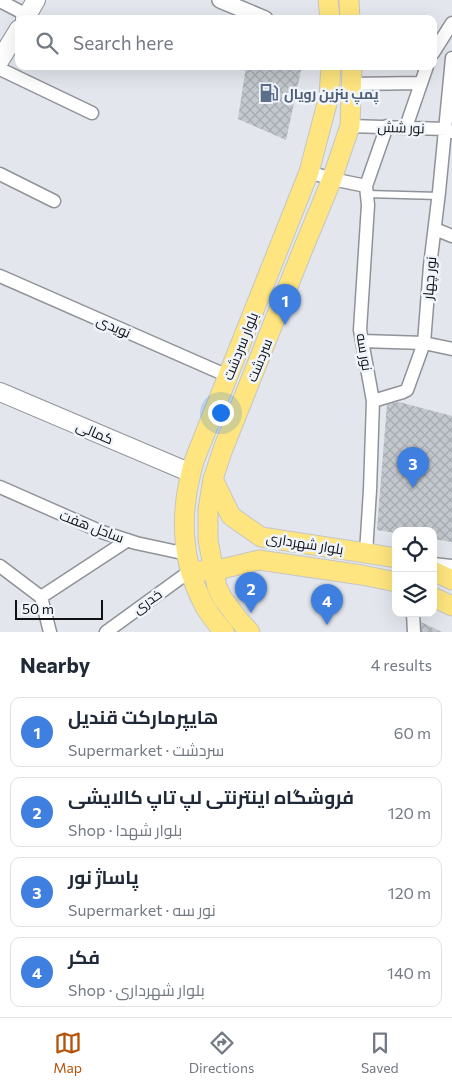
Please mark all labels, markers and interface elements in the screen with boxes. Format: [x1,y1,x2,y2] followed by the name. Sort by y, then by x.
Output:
[15,15,437,70] search box
[33,29,61,57] icon: search
[73,31,173,54] text: Search here
[258,82,280,104] fuel station icon: پمپ بنزین رویال
[284,85,379,105] place label: پمپ بنزین رویال
[377,118,425,136] street label: نور شش
[419,256,441,301] street label: نور چهار
[269,284,301,325] pin: 1
[219,310,261,382] street label: بلوار سردشت
[94,311,134,341] street label: نویدی
[354,332,376,372] street label: نور سه
[243,336,275,384] street label: سردشت
[208,400,234,426] your location
[74,417,116,447] street label: کمالی
[397,447,429,488] pin: 3
[57,506,127,546] street label: ساحل هفت
[392,527,437,617] map controls
[392,527,437,572] button: locate
[265,529,345,557] street label: بلوار شهرداری
[235,572,267,613] pin: 2
[392,572,437,617] button: layers
[311,584,343,625] pin: 4
[129,585,165,617] street label: خدری
[15,597,102,620] scale bar
[22,600,54,617] text: 50 m
[20,652,90,677] text: Nearby
[371,655,432,674] text: 4 results
[68,705,218,728] text: هایپرمارکت قندیل
[33,723,41,742] text: 1
[394,723,431,742] text: 60 m
[68,740,224,759] text: Supermarket · سردشت
[68,785,354,808] text: فروشگاه اینترنتی لپ تاپ کالایشی
[32,803,42,822] text: 2
[388,803,431,822] text: 120 m
[68,820,182,839] text: Shop · بلوار شهدا
[68,865,139,888] text: پاساژ نور
[32,883,42,902] text: 3
[388,883,431,902] text: 120 m
[68,900,216,919] text: Supermarket · نور سه
[68,945,100,968] text: فکر
[32,963,42,982] text: 4
[387,963,431,982] text: 140 m
[68,980,205,999] text: Shop · بلوار شهرداری
[53,1029,82,1076] tab: Map
[189,1029,254,1076] tab: Directions
[361,1029,399,1076] tab: Saved

